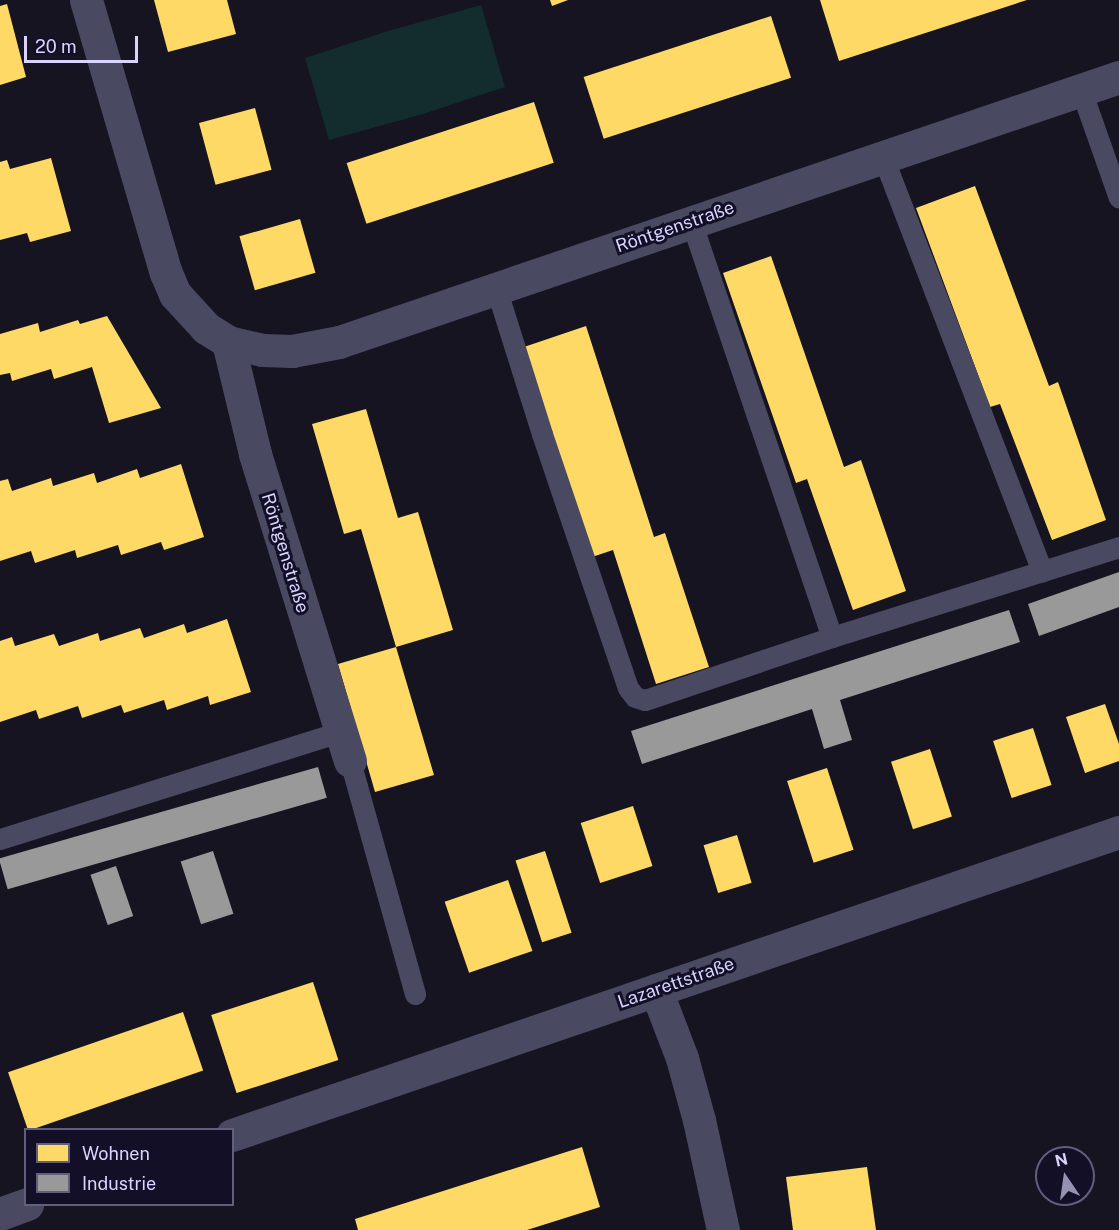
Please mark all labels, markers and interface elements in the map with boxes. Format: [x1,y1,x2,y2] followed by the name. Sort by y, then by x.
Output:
[27,24,141,62] scale bar
[35,36,77,57] text: 20 m
[613,197,737,257] street label: Röntgenstraße
[257,491,313,615] street label: Röntgenstraße
[615,953,737,1013] street label: Lazarettstraße
[24,1128,234,1206] legend
[82,1143,150,1164] text: Wohnen
[1035,1146,1095,1206] north arrow
[1053,1149,1070,1171] text: N
[82,1173,156,1194] text: Industrie

